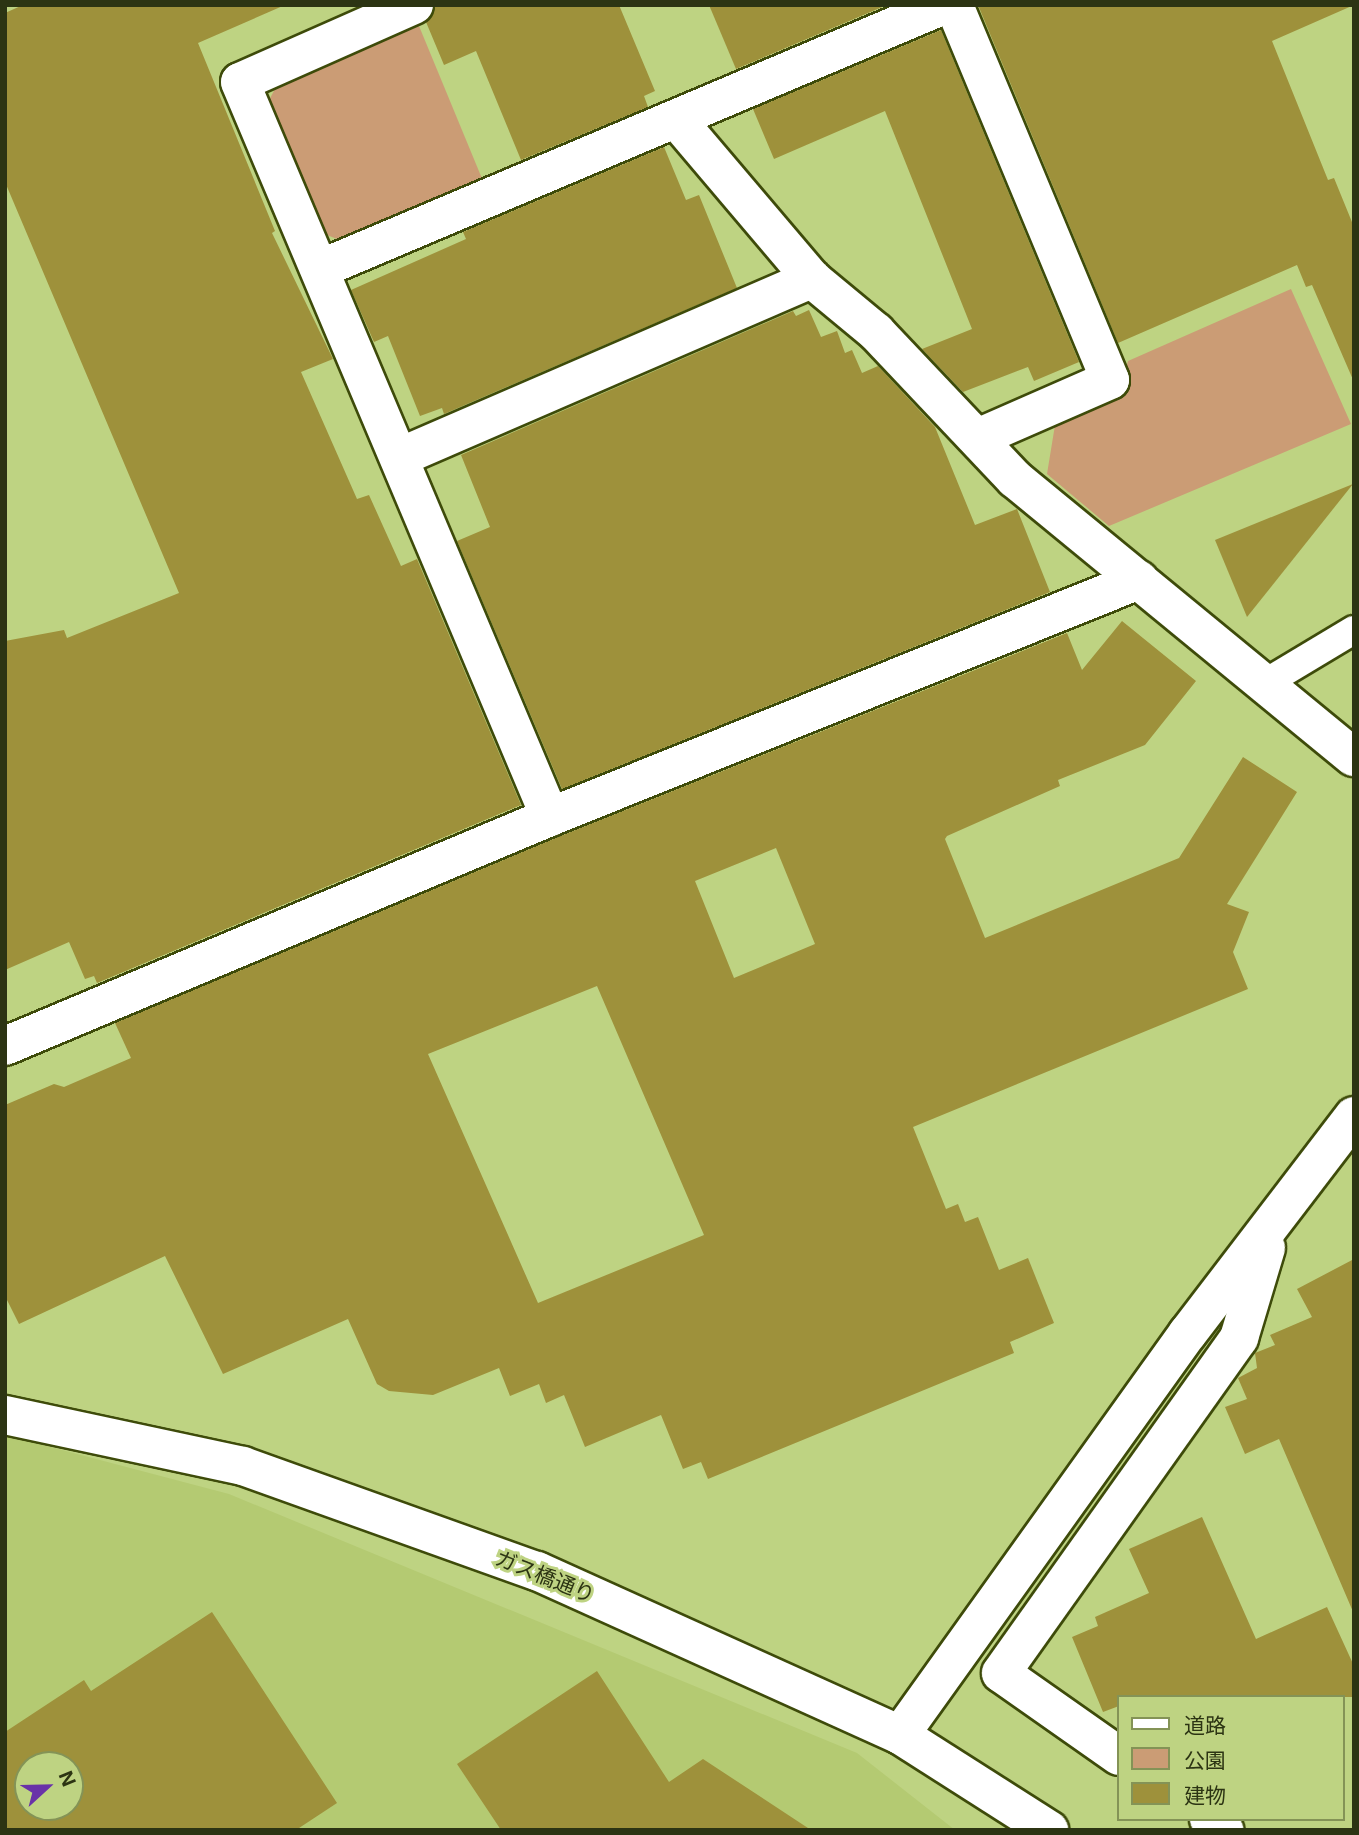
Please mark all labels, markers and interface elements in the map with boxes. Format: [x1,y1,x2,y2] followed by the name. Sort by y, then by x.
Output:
[492,1546,598,1608] street label: ガス橋通り
[1118,1695,1345,1821] legend
[1184,1713,1226,1738] text: 道路
[1184,1748,1226,1773] text: 公園
[14,1751,84,1821] north arrow
[54,1768,80,1790] text: N
[1184,1783,1226,1808] text: 建物

